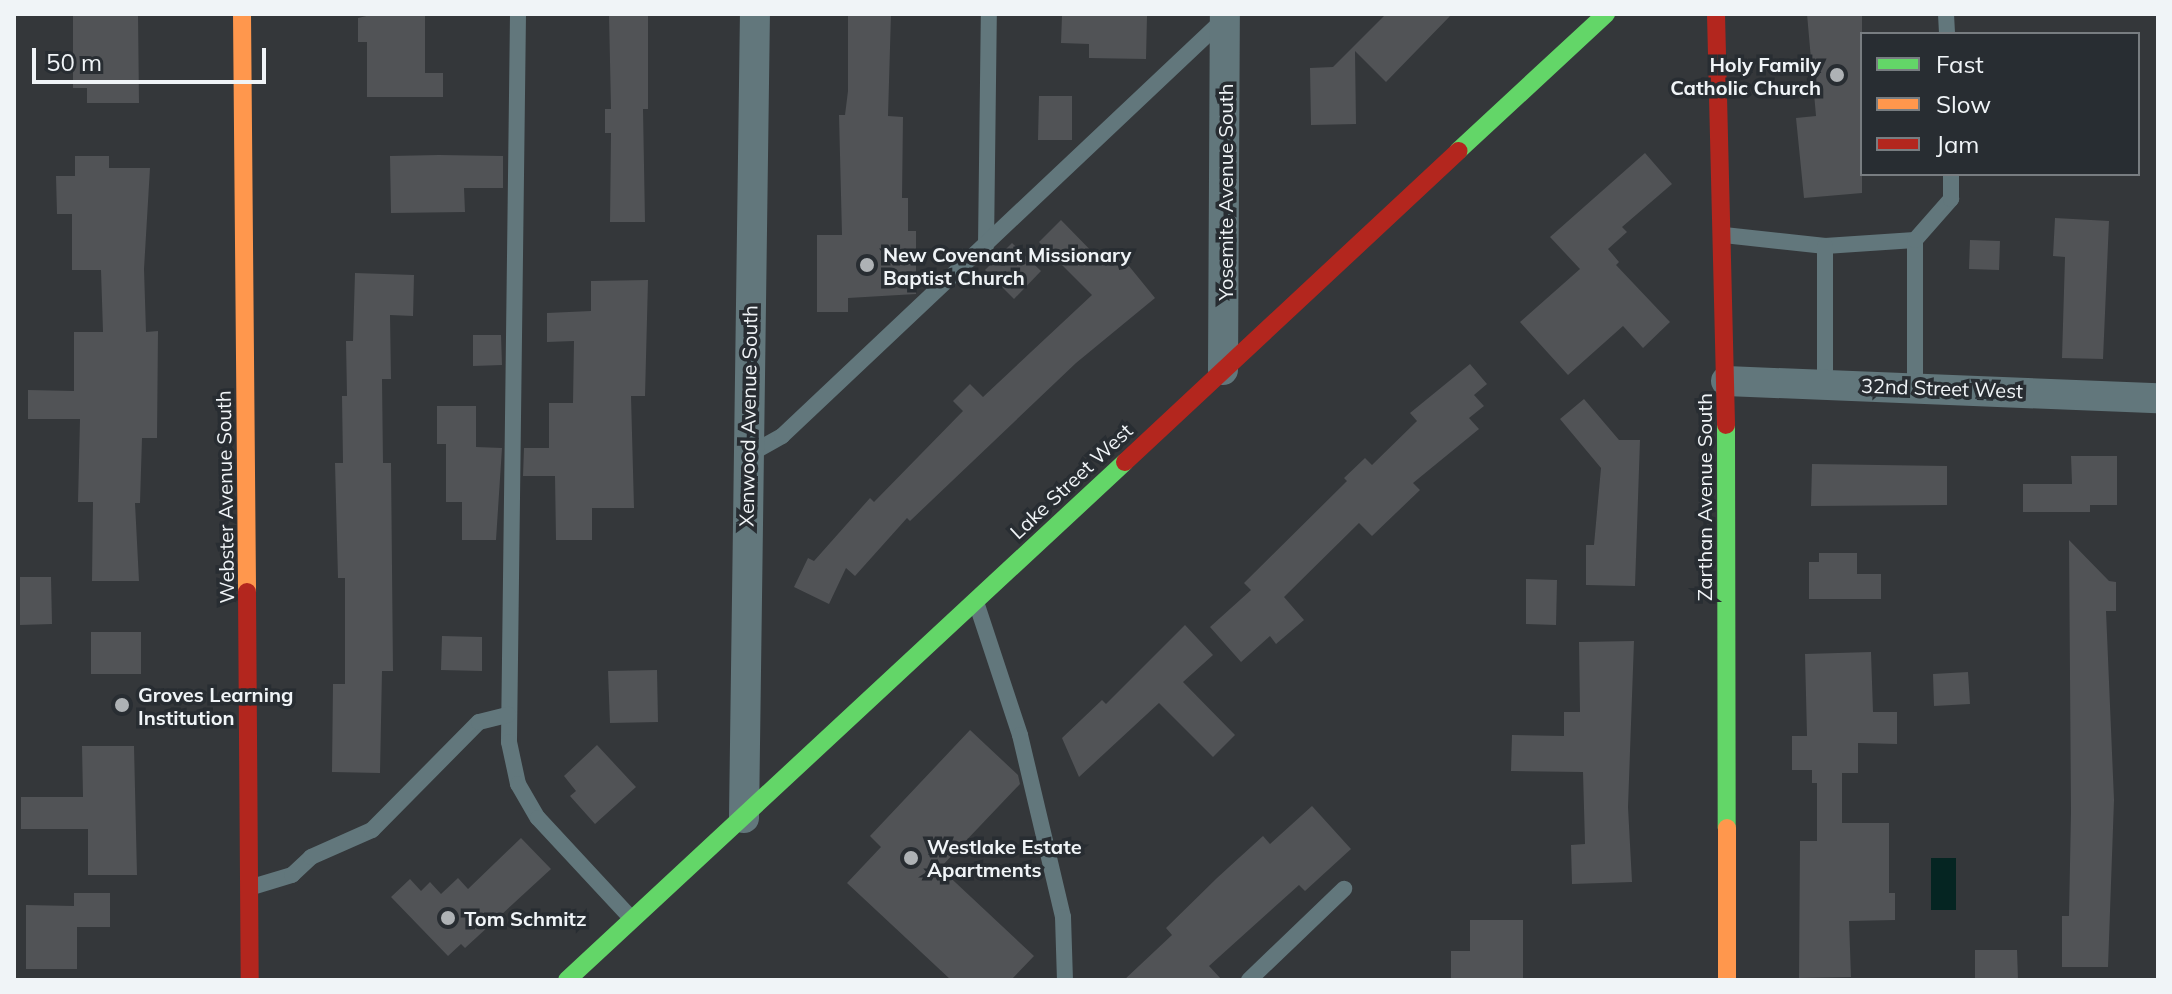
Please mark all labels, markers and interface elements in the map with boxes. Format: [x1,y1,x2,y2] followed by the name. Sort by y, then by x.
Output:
[36,32,270,82] scale bar
[1860,32,2140,176] legend
[46,47,102,77] text: 50 m
[1936,49,1984,79] text: Fast
[1670,52,1821,99] place label: Holy Family Catholic Church
[1828,66,1846,84] marker: Holy Family Catholic Church
[1213,83,1237,301] street label: Yosemite Avenue South
[1936,89,1991,119] text: Slow
[1936,129,1979,159] text: Jam
[883,242,1131,289] place label: New Covenant Missionary Baptist Church
[858,256,876,274] marker: New Covenant Missionary Baptist Church
[734,305,762,527] street label: Xenwood Avenue South
[1861,373,2023,403] street label: 32nd Street West
[211,390,239,604] street label: Webster Avenue South
[1692,393,1716,601] street label: Zarthan Avenue South
[1005,418,1137,544] street label: Lake Street West
[138,682,293,729] place label: Groves Learning Institution
[113,696,131,714] marker: Groves Learning Institution
[927,834,1082,881] place label: Westlake Estate Apartments
[902,849,920,867] marker: Westlake Estate Apartments
[464,906,586,930] place label: Tom Schmitz
[439,909,457,927] marker: Tom Schmitz

